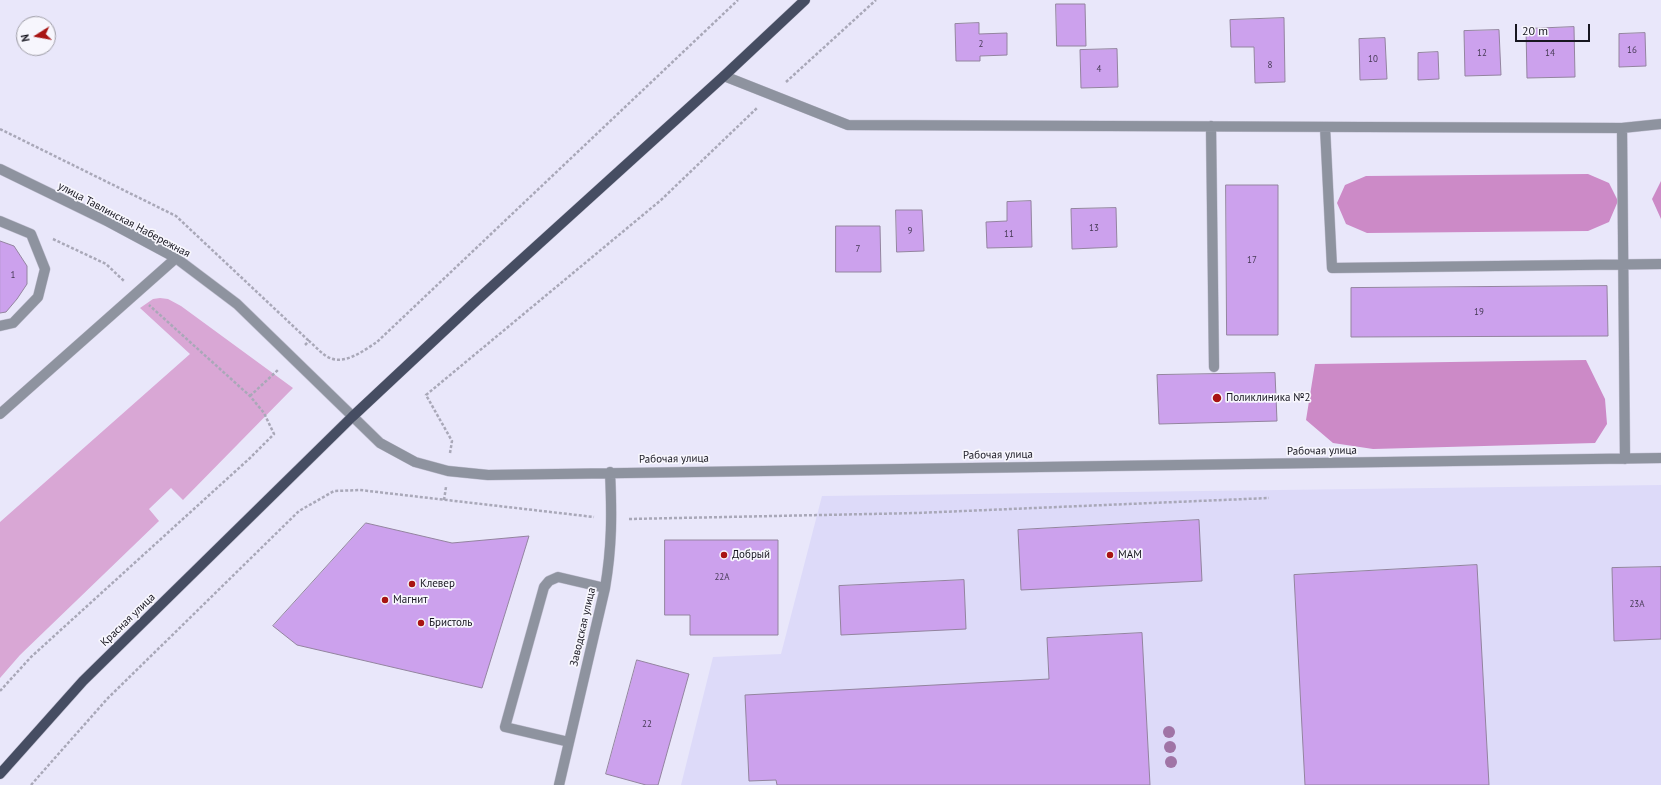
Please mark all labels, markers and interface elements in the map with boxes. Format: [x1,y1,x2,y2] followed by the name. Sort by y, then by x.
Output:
[16,16,56,56] north arrow
[1517,16,1592,42] scale bar
[1522,23,1548,38] text: 20 m
[18,33,33,43] text: N
[979,39,983,49] house number: 2
[1627,45,1637,55] house number: 16
[1477,48,1487,58] house number: 12
[1545,48,1555,58] house number: 14
[1368,54,1378,64] house number: 10
[1268,60,1272,70] house number: 8
[1097,64,1101,74] house number: 4
[56,179,192,261] street label: улица Тавлинская Набережная
[1089,223,1099,233] house number: 13
[908,226,912,236] house number: 9
[1004,229,1014,239] house number: 11
[856,244,860,254] house number: 7
[1247,255,1257,265] house number: 17
[11,270,15,280] house number: 1
[1474,307,1484,317] house number: 19
[1226,391,1311,405] place label: Поликлиника №2
[1211,392,1223,404] marker: Поликлиника №2
[1287,444,1357,458] street label: Рабочая улица
[963,448,1033,462] street label: Рабочая улица
[639,452,709,466] street label: Рабочая улица
[732,548,770,562] place label: Добрый
[1118,548,1142,562] place label: МАМ
[719,550,729,560] marker: Добрый
[1105,550,1115,560] marker: МАМ
[714,572,730,582] house number: 22А
[420,577,455,591] place label: Клевер
[407,579,417,589] marker: Клевер
[568,586,598,668] street label: Заводская улица
[98,591,158,649] street label: Красная улица
[393,593,428,607] place label: Магнит
[380,595,390,605] marker: Магнит
[1629,599,1645,609] house number: 23А
[429,616,472,630] place label: Бристоль
[416,618,426,628] marker: Бристоль
[642,719,652,729] house number: 22

